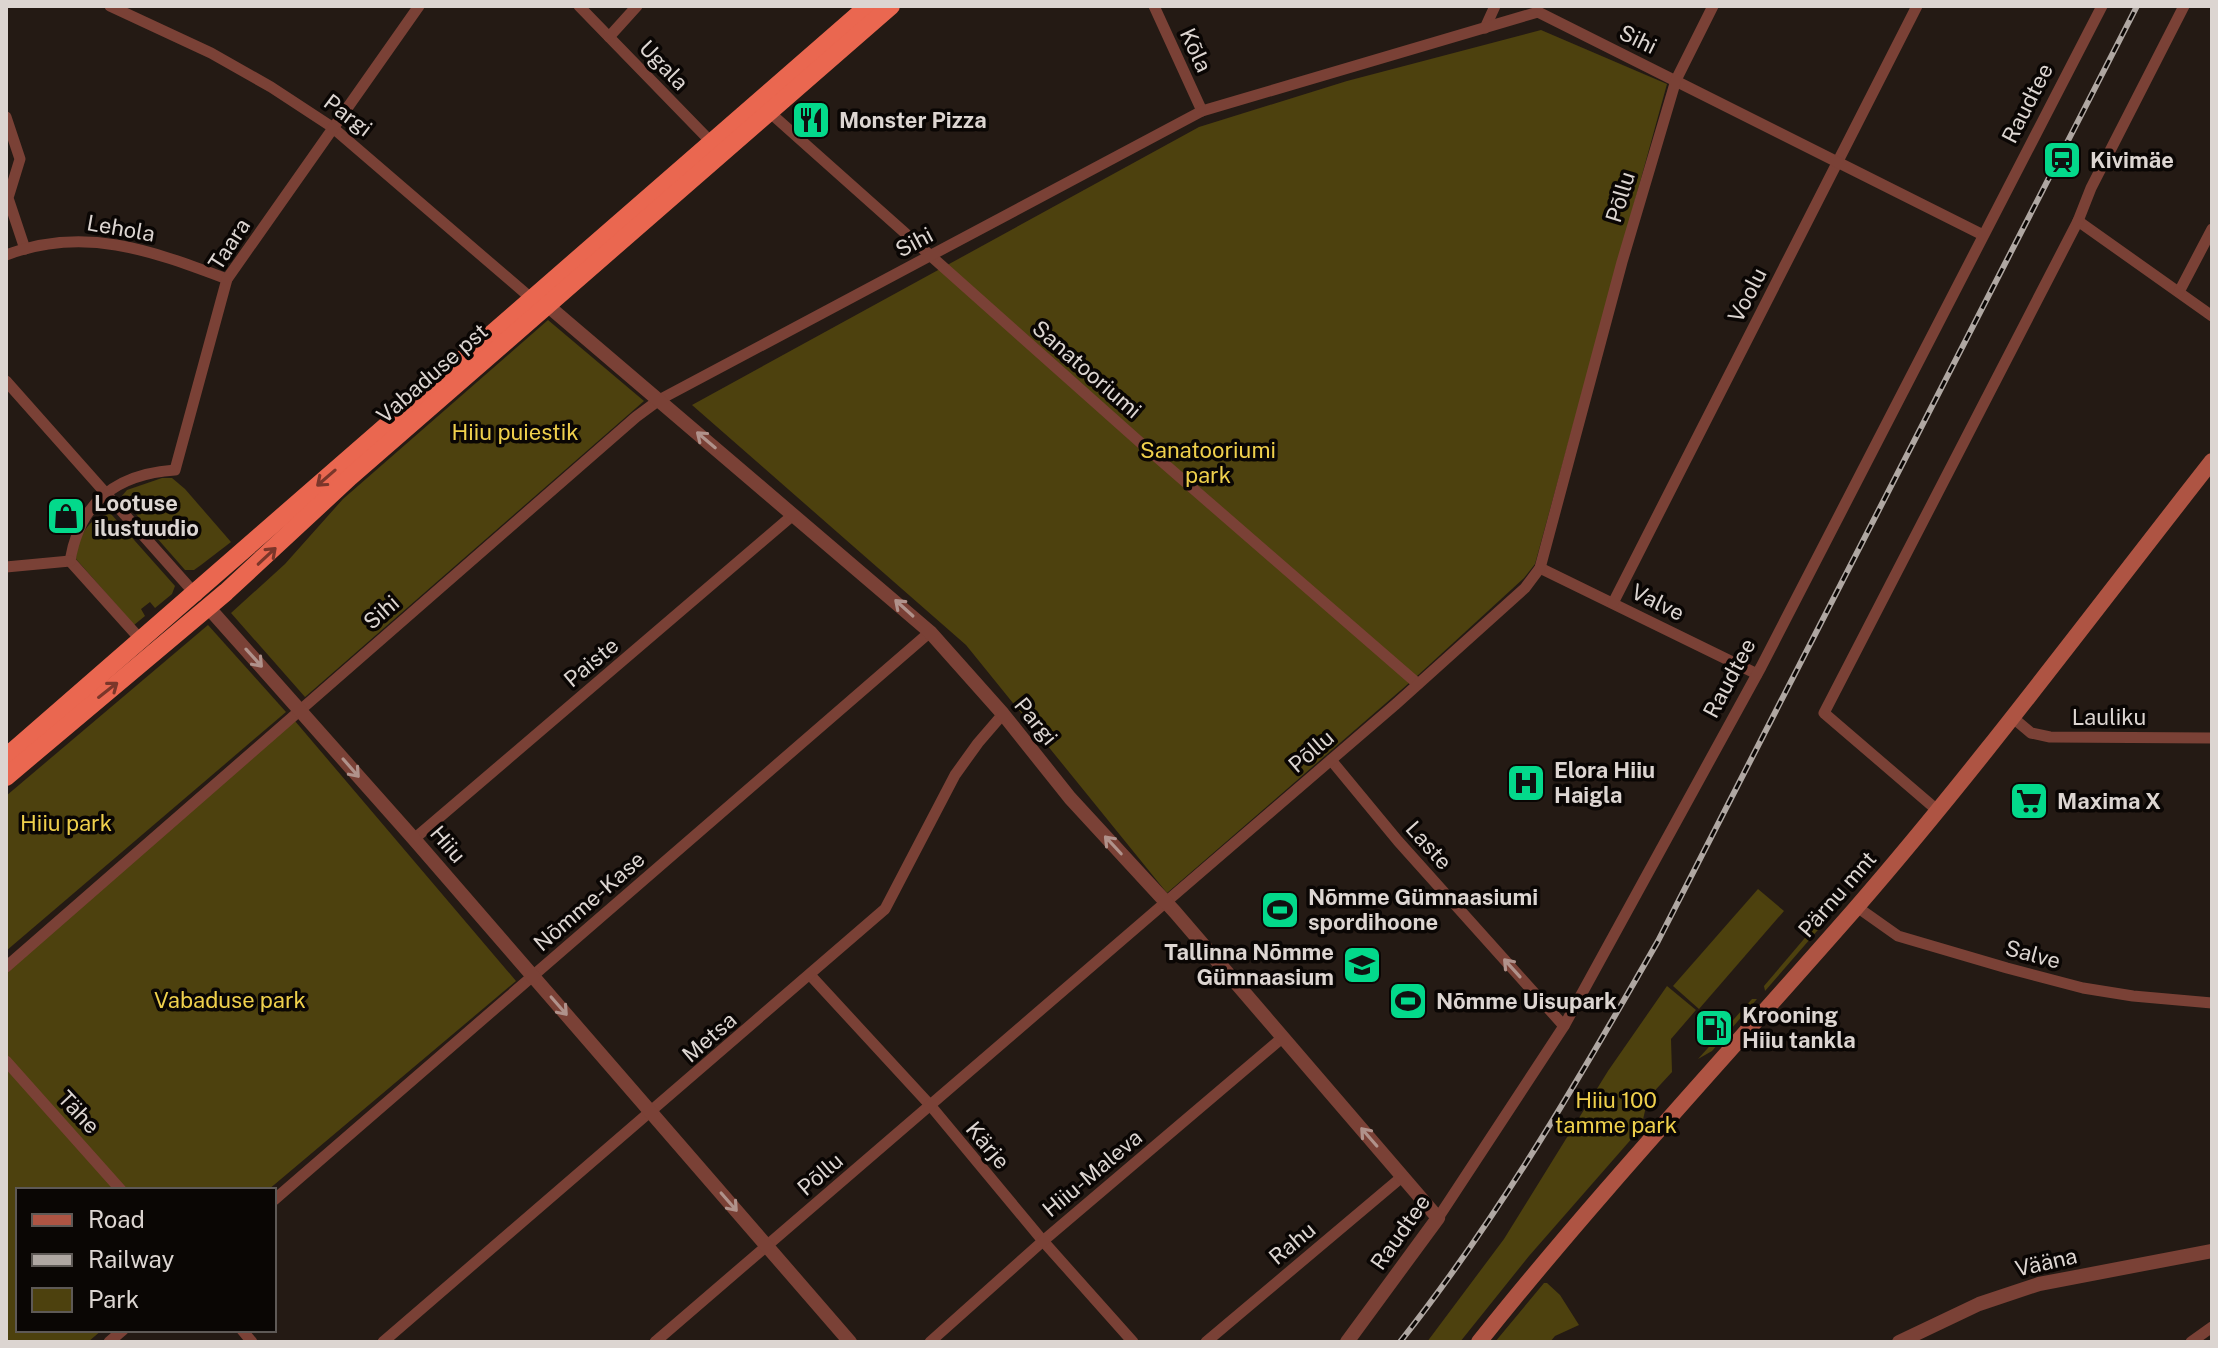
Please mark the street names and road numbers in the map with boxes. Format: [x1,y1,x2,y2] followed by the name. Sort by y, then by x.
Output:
[1615,19,1661,59] street label: Sihi
[1175,24,1217,76] street label: Kõla
[634,35,694,95] street label: Ugala
[1996,59,2058,147] street label: Raudtee
[319,89,377,141] street label: Pargi
[1600,168,1640,226] street label: Põllu
[85,209,157,247] street label: Lehola
[203,213,255,275] street label: Taara
[891,221,937,263] street label: Sihi
[1722,263,1772,327] street label: Voolu
[1027,315,1147,423] street label: Sanatooriumi
[371,318,493,428] street label: Vabaduse pst
[1627,578,1689,626] street label: Valve
[358,590,404,634] street label: Sihi
[559,632,623,692] street label: Paiste
[1697,634,1761,722] street label: Raudtee
[1009,692,1063,750] street label: Pargi
[2072,704,2146,730] street label: Lauliku
[1283,724,1339,778] street label: Põllu
[1401,815,1457,875] street label: Laste
[425,820,471,868] street label: Hiiu
[528,846,650,956] street label: Nõmme-Kase
[1793,846,1881,942] street label: Pärnu mnt
[2002,934,2064,974] street label: Salve
[677,1006,741,1068] street label: Metsa
[53,1085,105,1139] street label: Tähe
[961,1116,1015,1174] street label: Kärje
[1037,1124,1147,1222] street label: Hiiu-Maleva
[792,1147,848,1201] street label: Põllu
[1365,1189,1435,1275] street label: Raudtee
[1264,1216,1320,1270] street label: Rahu
[2012,1242,2080,1282] street label: Vääna

